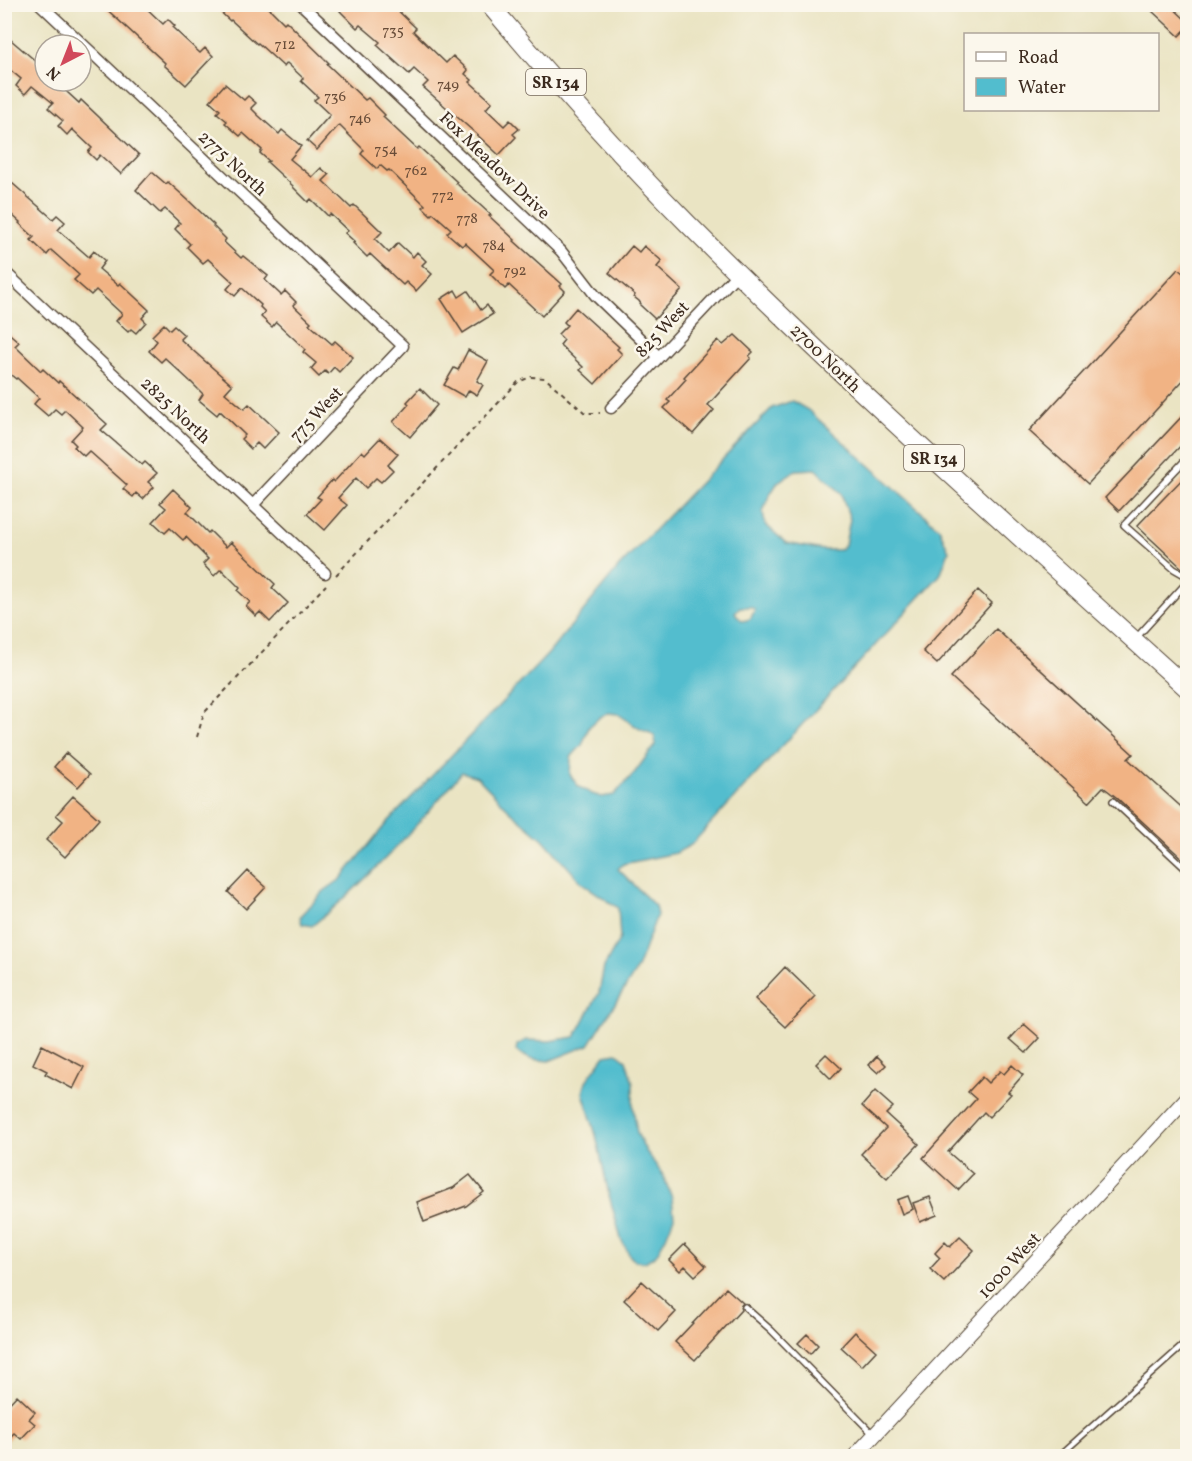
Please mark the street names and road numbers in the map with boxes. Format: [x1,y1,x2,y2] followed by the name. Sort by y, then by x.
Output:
[526,69,586,95] road number: SR 134
[433,106,555,226] street label: Fox Meadow Drive
[192,125,272,203] street label: 2775 North
[630,296,696,364] street label: 825 West
[784,319,866,400] street label: 2700 North
[134,372,216,451] street label: 2825 North
[285,382,350,449] street label: 775 West
[904,445,964,471] road number: SR 134
[973,1227,1047,1305] street label: 1000 West

